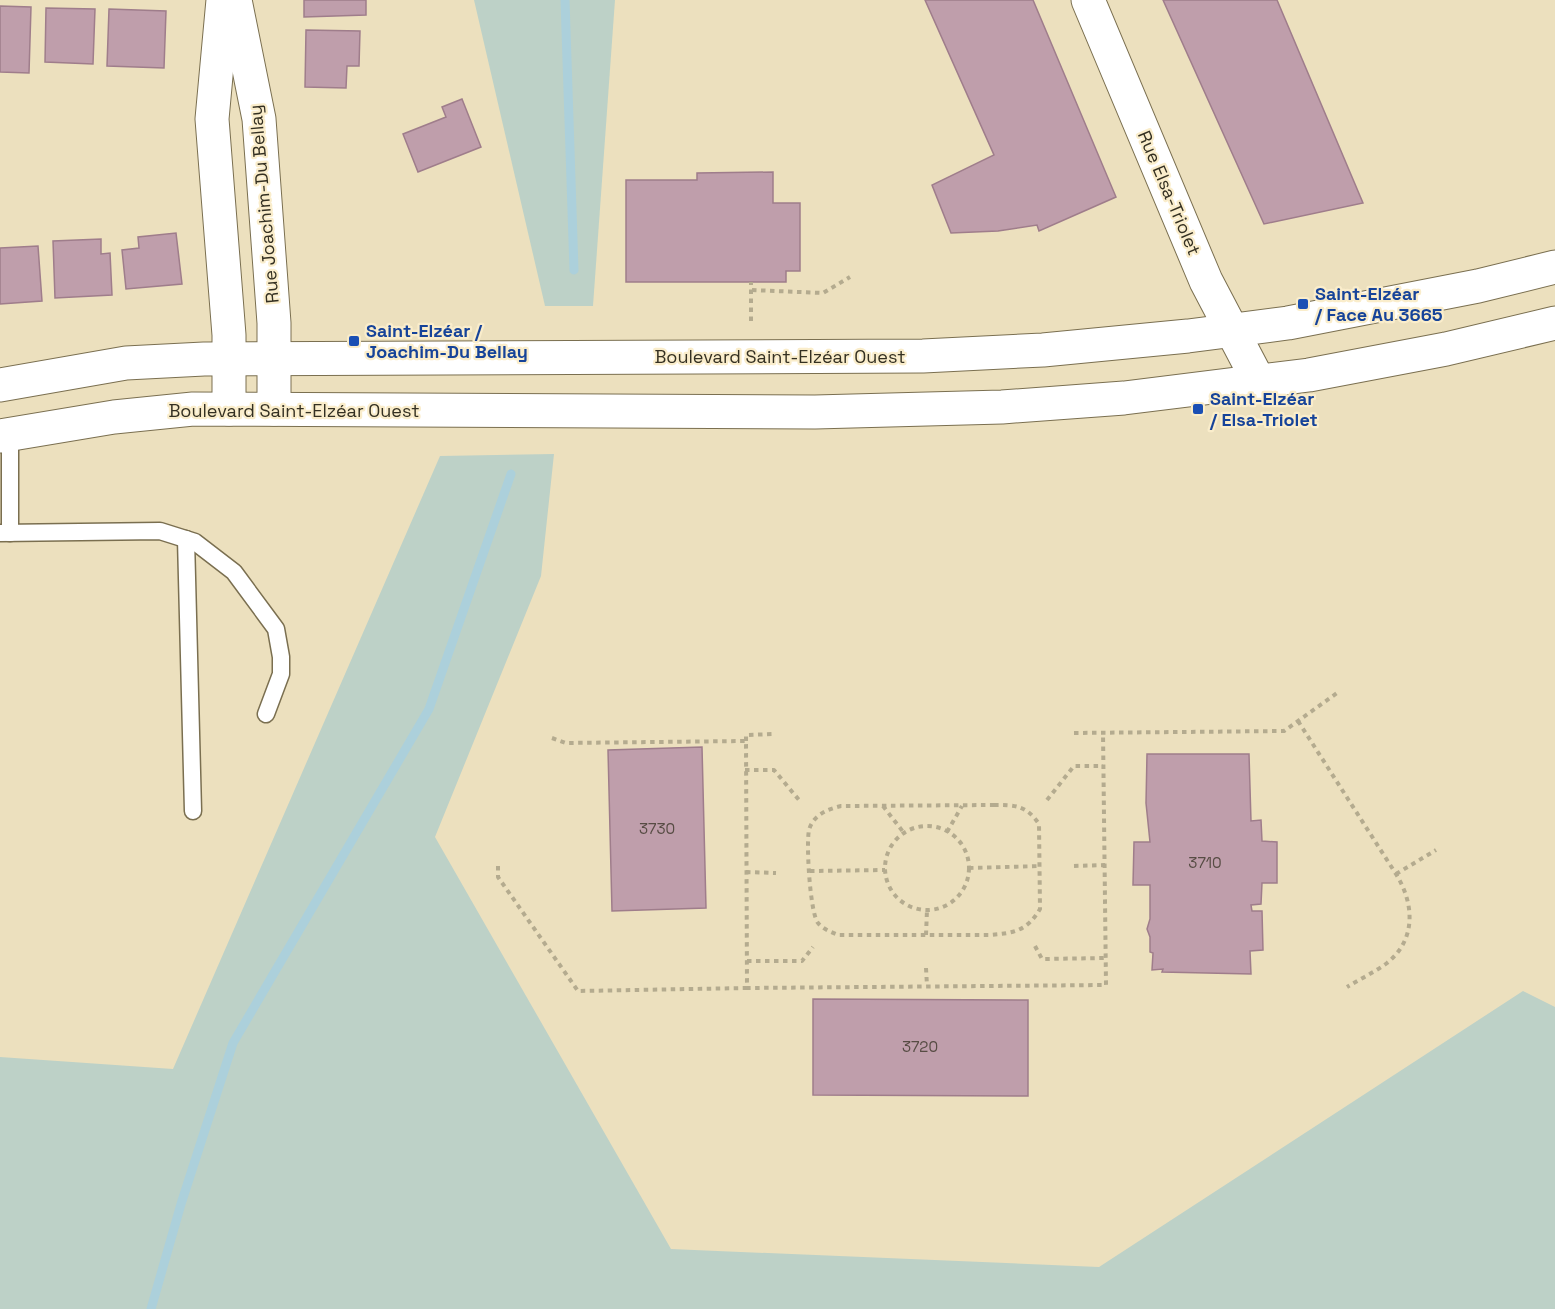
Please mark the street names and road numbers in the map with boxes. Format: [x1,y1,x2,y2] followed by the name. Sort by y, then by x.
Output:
[243,104,284,304] street label: Rue Joachim-Du Bellay
[1133,127,1206,259] street label: Rue Elsa-Triolet
[654,345,906,368] street label: Boulevard Saint-Elzéar Ouest
[168,399,420,422] street label: Boulevard Saint-Elzéar Ouest

